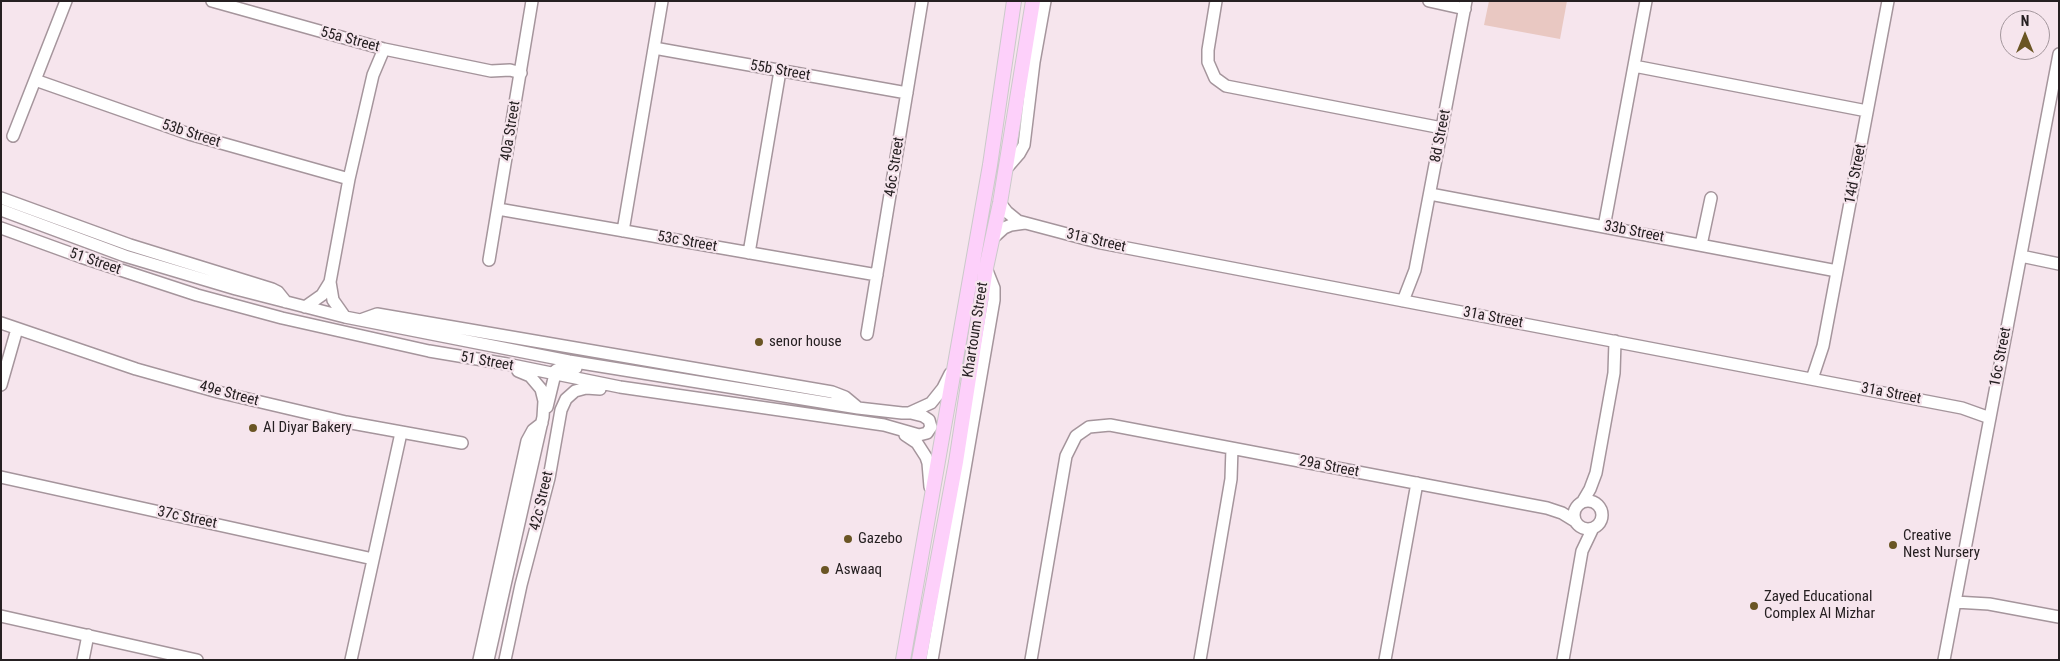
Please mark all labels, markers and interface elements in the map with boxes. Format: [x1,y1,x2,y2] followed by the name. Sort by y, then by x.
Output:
[2000,10,2050,60] north arrow
[2021,13,2029,29] text: N
[318,23,382,57] street label: 55a Street
[748,57,812,85] street label: 55b Street
[497,100,525,162] street label: 40a Street
[1427,108,1455,164] street label: 8d Street
[159,116,223,152] street label: 53b Street
[881,136,909,198] street label: 46c Street
[1841,142,1871,206] street label: 14d Street
[1602,217,1666,247] street label: 33b Street
[1064,225,1128,257] street label: 31a Street
[656,228,718,256] street label: 53c Street
[67,245,123,279] street label: 51 Street
[960,281,992,379] street label: Khartoum Street
[1462,303,1524,333] street label: 31a Street
[1986,326,2016,388] street label: 16c Street
[769,333,842,351] place label: senor house
[753,336,765,348] marker: senor house
[459,349,515,375] street label: 51 Street
[197,377,261,411] street label: 49e Street
[1860,379,1922,409] street label: 31a Street
[263,419,352,437] place label: Al Diyar Bakery
[247,422,259,434] marker: Al Diyar Bakery
[1298,452,1360,482] street label: 29a Street
[526,470,558,532] street label: 42c Street
[156,503,218,533] street label: 37c Street
[1903,527,1980,562] place label: Creative Nest Nursery
[858,530,902,548] place label: Gazebo
[842,533,854,545] marker: Gazebo
[1887,539,1899,551] marker: Creative Nest Nursery
[835,561,882,579] place label: Aswaaq
[819,564,831,576] marker: Aswaaq
[1764,588,1875,623] place label: Zayed Educational Complex Al Mizhar
[1748,600,1760,612] marker: Zayed Educational Complex Al Mizhar

